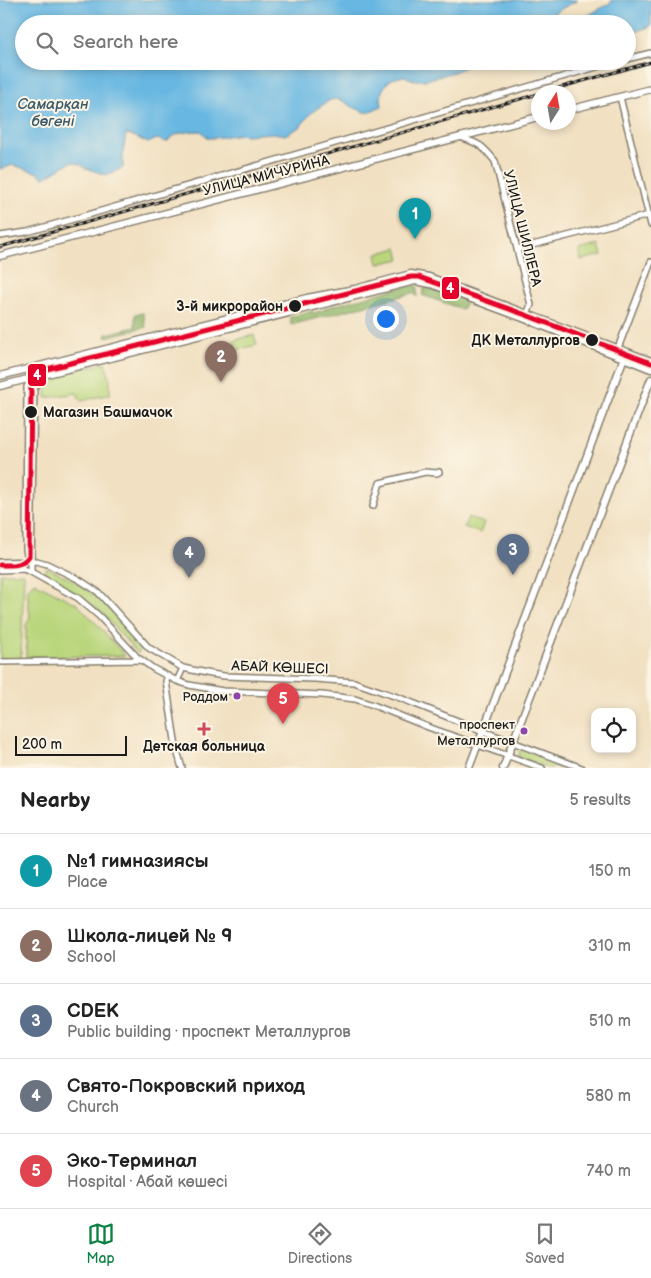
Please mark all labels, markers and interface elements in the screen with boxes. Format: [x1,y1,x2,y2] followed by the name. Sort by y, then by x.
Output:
[15,15,636,70] search box
[33,29,61,57] icon: search
[73,31,178,54] text: Search here
[531,85,576,130] north arrow
[17,95,89,131] water label: Самарқан бөгені
[201,151,332,199] street label: УЛИЦА МИЧУРИНА
[500,168,545,289] street label: УЛИЦА ШИЛЛЕРА
[399,198,431,239] pin: 1
[441,276,460,300] line badge: 4
[446,280,455,297] text: 4
[176,298,283,315] place label: 3-й микрорайон
[287,298,303,314] marker: 3-й микрорайон
[373,306,399,332] your location
[472,332,580,349] place label: ДК Металлургов
[584,332,600,348] marker: ДК Металлургов
[205,341,237,382] pin: 2
[27,363,47,387] line badge: 4
[33,367,42,384] text: 4
[23,404,39,420] marker: Магазин Башмачок
[43,404,173,421] place label: Магазин Башмачок
[497,534,529,575] pin: 3
[173,537,205,578] pin: 4
[230,657,329,678] street label: АБАЙ КӨШЕСІ
[267,683,299,724] pin: 5
[182,689,228,705] place label: Роддом
[232,691,242,701] marker: Роддом
[591,708,636,753] map controls
[591,708,636,753] button: locate
[437,717,515,749] place label: проспект Металлургов
[197,722,211,736] marker: Детская больница
[519,726,529,736] marker: проспект Металлургов
[15,733,128,756] scale bar
[22,736,62,753] text: 200 m
[143,738,266,755] place label: Детская больница
[20,788,90,813] text: Nearby
[569,791,631,810] text: 5 results
[67,850,209,873] text: №1 гимназиясы
[33,862,39,881] text: 1
[589,862,631,881] text: 150 m
[67,873,108,892] text: Place
[67,925,232,948] text: Школа-лицей № 9
[31,937,41,956] text: 2
[588,937,631,956] text: 310 m
[67,948,116,967] text: School
[67,1000,119,1023] text: CDEK
[31,1012,41,1031] text: 3
[589,1012,631,1031] text: 510 m
[67,1023,351,1042] text: Public building · проспект Металлургов
[67,1075,305,1098] text: Свято-Покровский приход
[31,1087,41,1106] text: 4
[586,1087,631,1106] text: 580 m
[67,1098,119,1117] text: Church
[67,1150,197,1173] text: Эко-Терминал
[31,1162,41,1181] text: 5
[586,1162,631,1181] text: 740 m
[67,1173,228,1192] text: Hospital · Абай көшесі
[87,1220,115,1267] tab: Map
[288,1220,352,1267] tab: Directions
[525,1220,564,1267] tab: Saved

